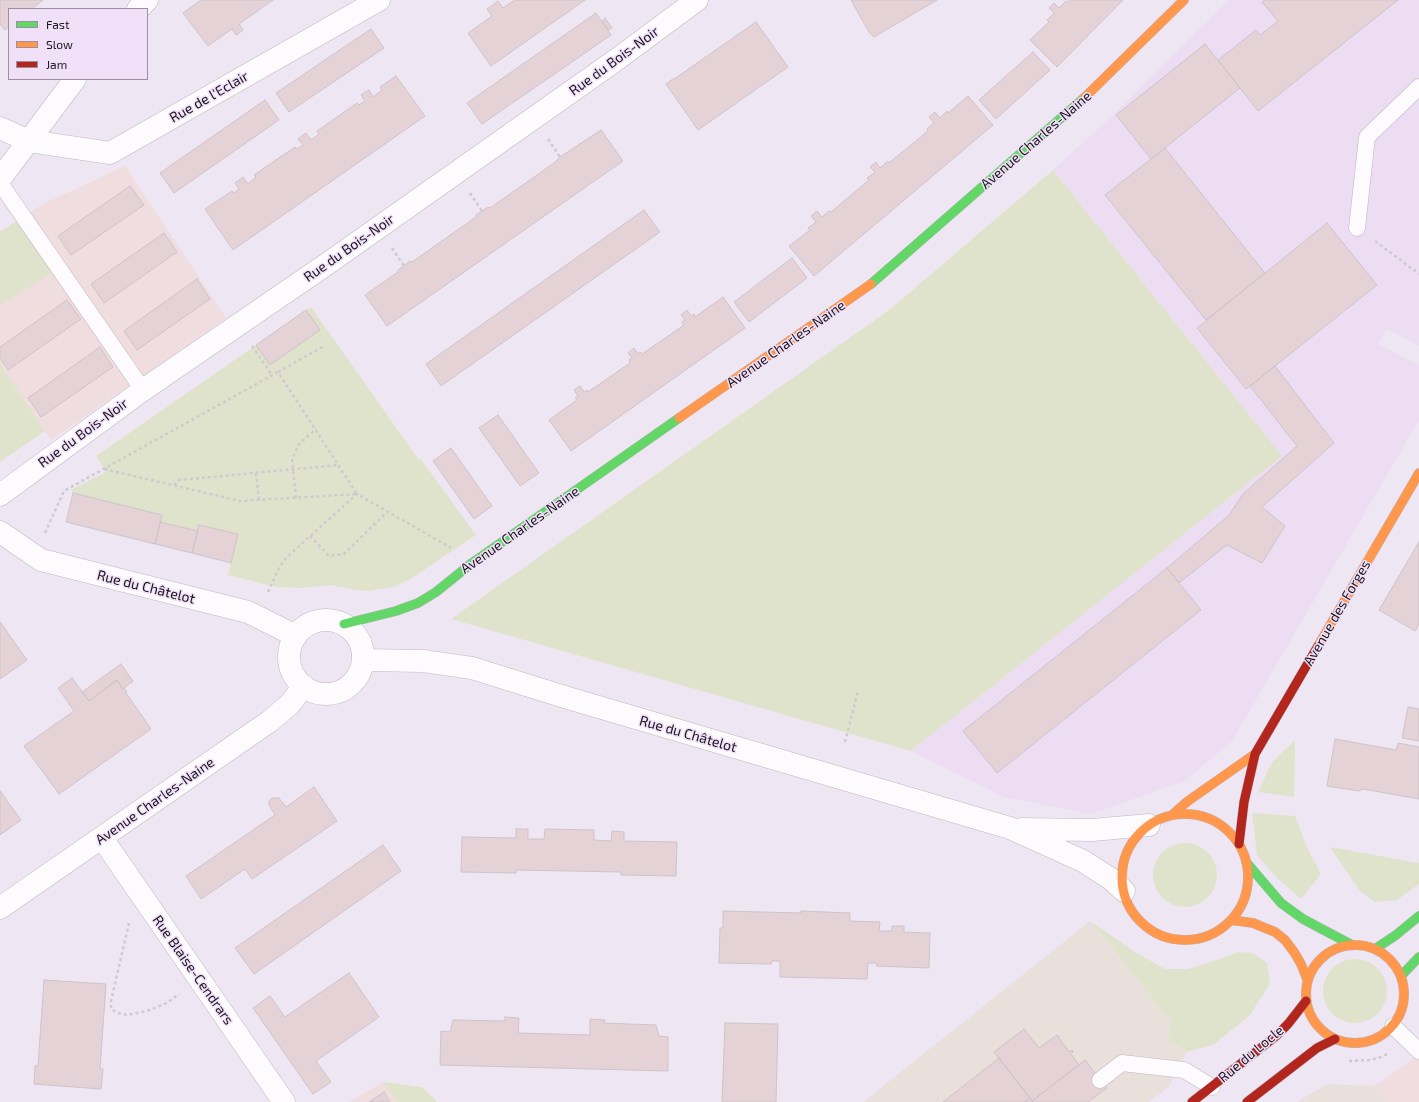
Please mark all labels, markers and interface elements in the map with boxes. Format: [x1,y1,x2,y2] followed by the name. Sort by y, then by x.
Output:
[8,8,148,80] legend
[46,17,69,31] text: Fast
[566,23,662,99] street label: Rue du Bois-Noir
[46,37,73,51] text: Slow
[46,57,67,71] text: Jam
[167,68,251,126] street label: Rue de l'Eclair
[977,87,1095,193] street label: Avenue Charles-Naine
[300,210,398,286] street label: Rue du Bois-Noir
[723,297,849,391] street label: Avenue Charles-Naine
[35,395,131,471] street label: Rue du Bois-Noir
[457,483,583,577] street label: Avenue Charles-Naine
[1300,557,1374,669] street label: Avenue des Forges
[95,567,197,607] street label: Rue du Châtelot
[637,712,739,756] street label: Rue du Châtelot
[92,754,218,848] street label: Avenue Charles-Naine
[149,912,237,1028] street label: Rue Blaise-Cendrars
[1215,1022,1287,1086] street label: Rue du Locle

